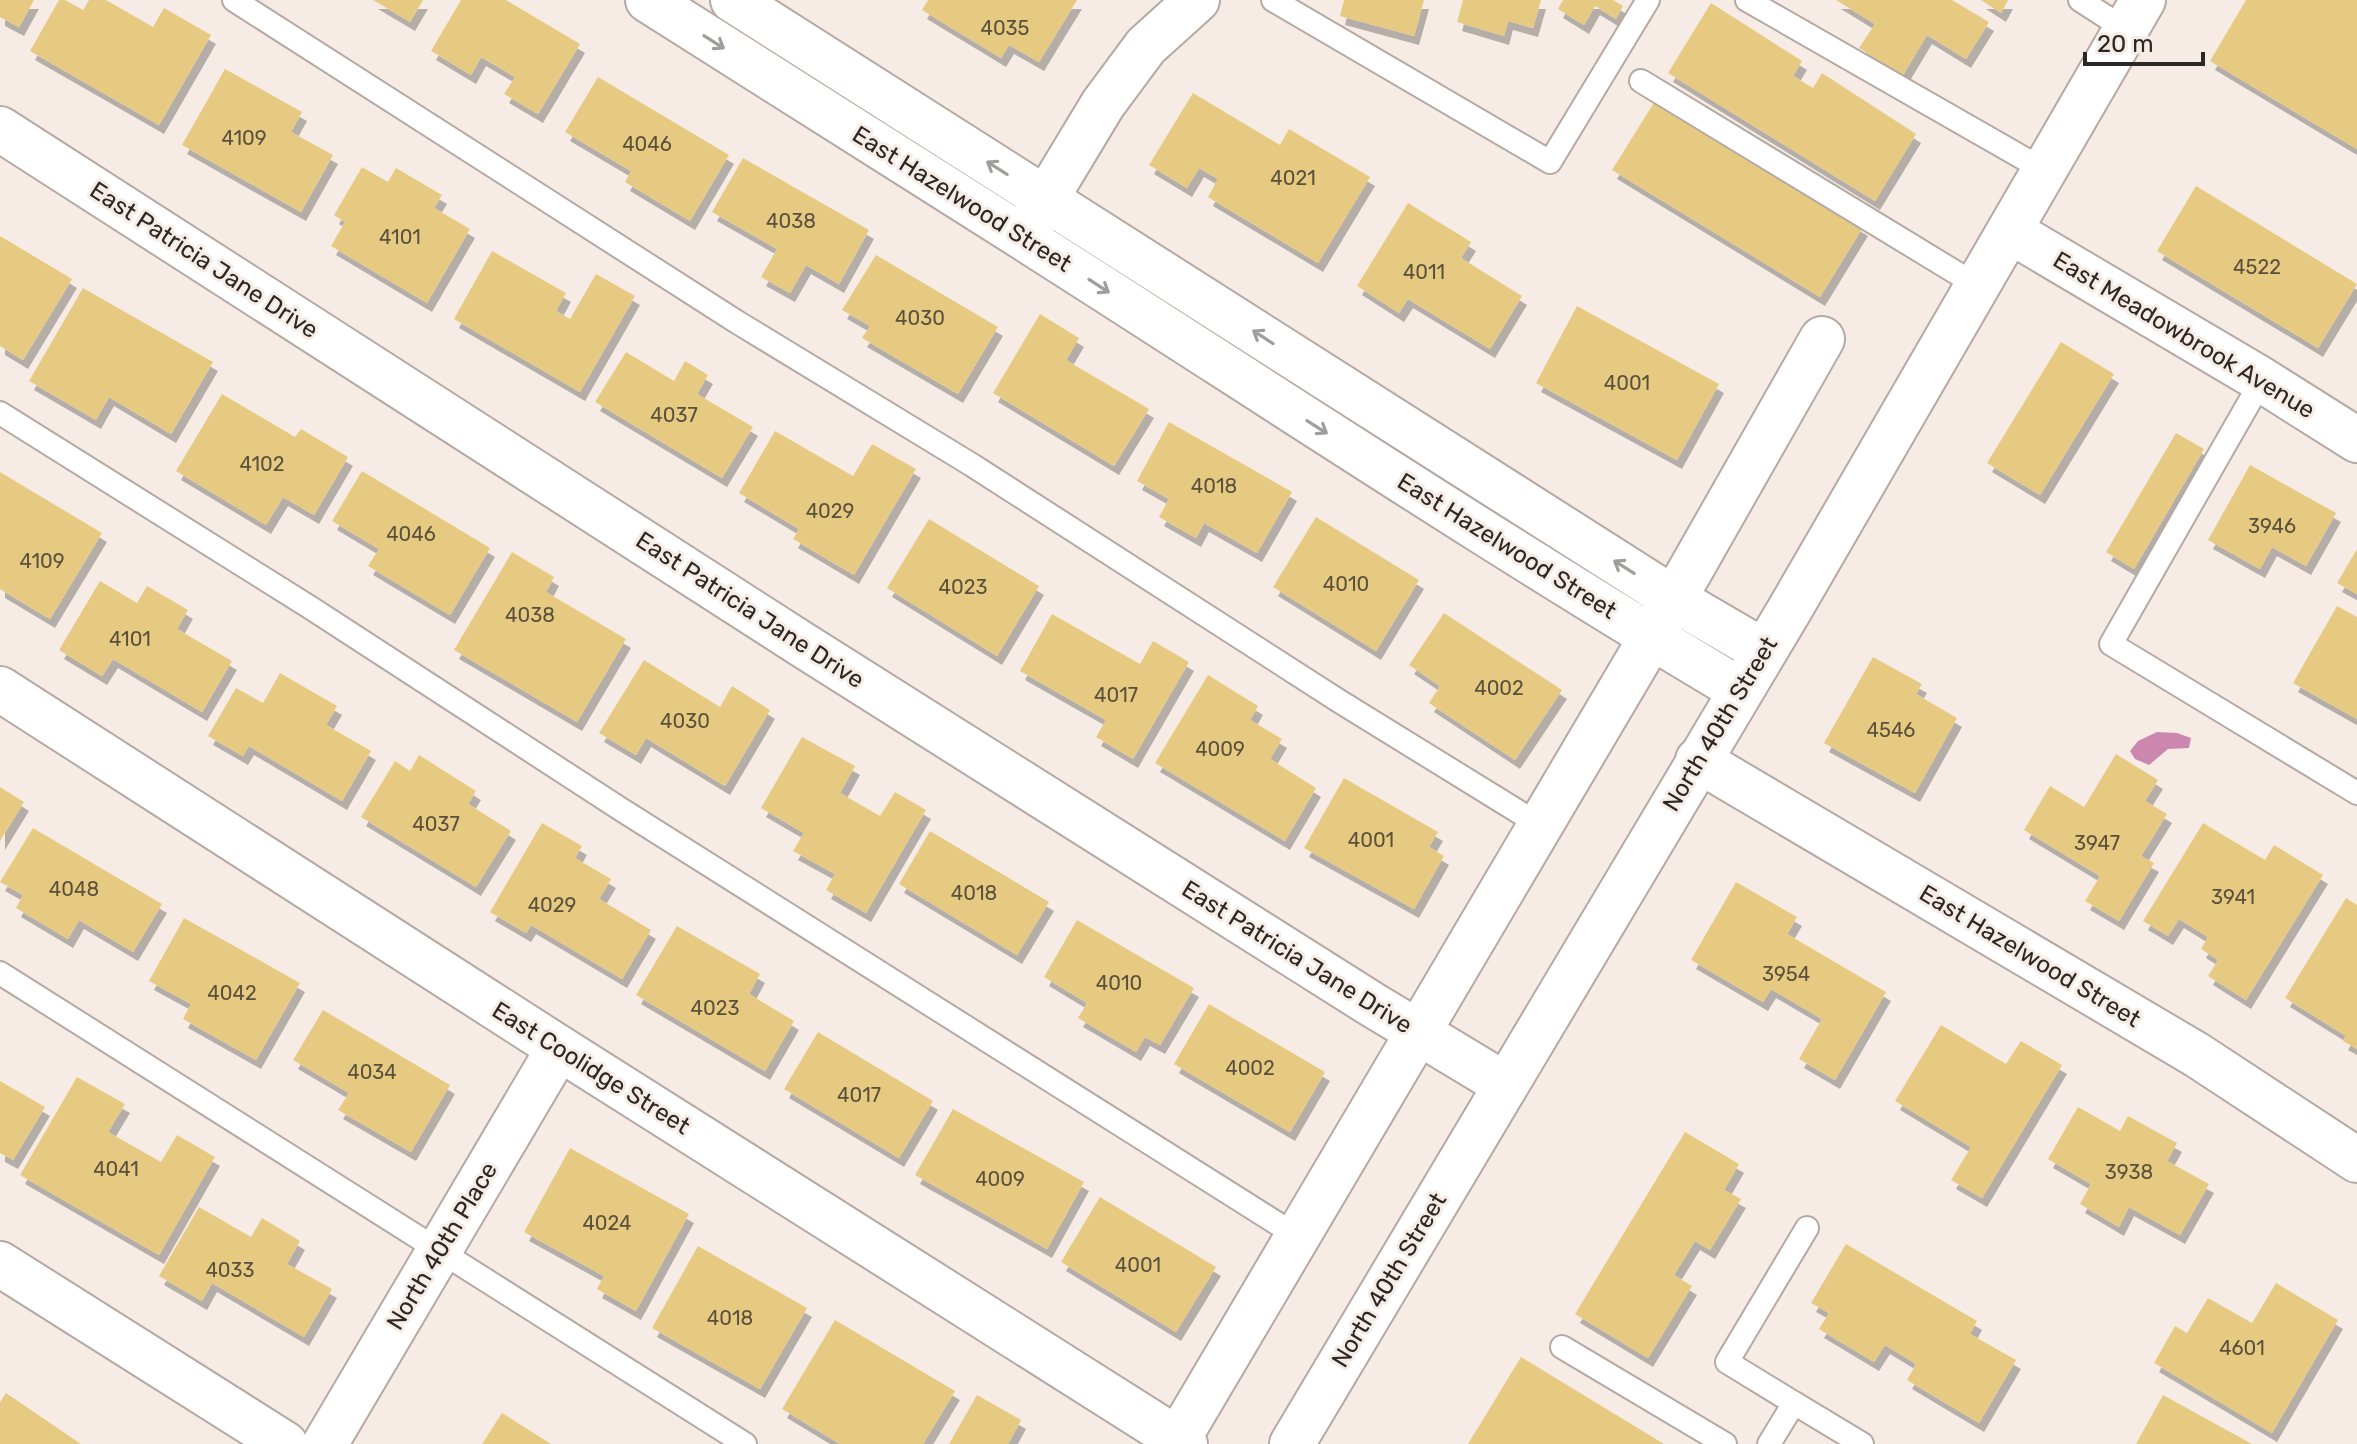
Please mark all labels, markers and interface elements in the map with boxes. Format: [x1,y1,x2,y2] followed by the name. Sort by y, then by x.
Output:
[980,16,1030,40] house number: 4035
[2085,16,2203,66] scale bar
[2097,30,2154,58] text: 20 m
[702,34,725,50] one-way arrow
[847,120,1077,278] street label: East Hazelwood Street
[221,126,267,150] house number: 4109
[622,132,672,156] house number: 4046
[986,159,1008,176] one-way arrow
[1270,166,1316,190] house number: 4021
[85,176,323,344] street label: East Patricia Jane Drive
[766,209,816,233] house number: 4038
[379,225,421,249] house number: 4101
[2048,246,2320,424] street label: East Meadowbrook Avenue
[2233,255,2281,279] house number: 4522
[1403,260,1445,284] house number: 4011
[1087,279,1110,295] one-way arrow
[895,306,945,330] house number: 4030
[1252,329,1275,345] one-way arrow
[1604,371,1650,395] house number: 4001
[650,403,698,427] house number: 4037
[1306,419,1328,436] one-way arrow
[239,452,285,476] house number: 4102
[1392,467,1622,625] street label: East Hazelwood Street
[1191,474,1237,498] house number: 4018
[806,499,854,523] house number: 4029
[2248,514,2296,538] house number: 3946
[386,522,436,546] house number: 4046
[631,526,869,694] street label: East Patricia Jane Drive
[19,549,65,573] house number: 4109
[1613,559,1636,575] one-way arrow
[1323,572,1369,596] house number: 4010
[939,575,987,599] house number: 4023
[505,603,555,627] house number: 4038
[109,627,151,651] house number: 4101
[1657,632,1783,816] street label: North 40th Street
[1474,676,1524,700] house number: 4002
[1094,683,1138,707] house number: 4017
[660,709,710,733] house number: 4030
[1867,718,1915,742] house number: 4546
[1195,737,1245,761] house number: 4009
[412,812,460,836] house number: 4037
[1348,828,1394,852] house number: 4001
[2074,831,2120,855] house number: 3947
[1177,875,1417,1039] street label: East Patricia Jane Drive
[49,877,99,901] house number: 4048
[1914,879,2146,1033] street label: East Hazelwood Street
[951,881,997,905] house number: 4018
[2211,885,2255,909] house number: 3941
[528,893,576,917] house number: 4029
[1762,962,1810,986] house number: 3954
[1096,971,1142,995] house number: 4010
[207,981,257,1005] house number: 4042
[487,996,695,1140] street label: East Coolidge Street
[691,996,739,1020] house number: 4023
[1225,1056,1275,1080] house number: 4002
[347,1060,397,1084] house number: 4034
[837,1083,881,1107] house number: 4017
[93,1157,139,1181] house number: 4041
[381,1157,503,1335] street label: North 40th Place
[2105,1160,2153,1184] house number: 3938
[975,1167,1025,1191] house number: 4009
[1326,1188,1452,1372] street label: North 40th Street
[582,1211,632,1235] house number: 4024
[1115,1253,1161,1277] house number: 4001
[205,1258,255,1282] house number: 4033
[707,1306,753,1330] house number: 4018
[2219,1336,2265,1360] house number: 4601

